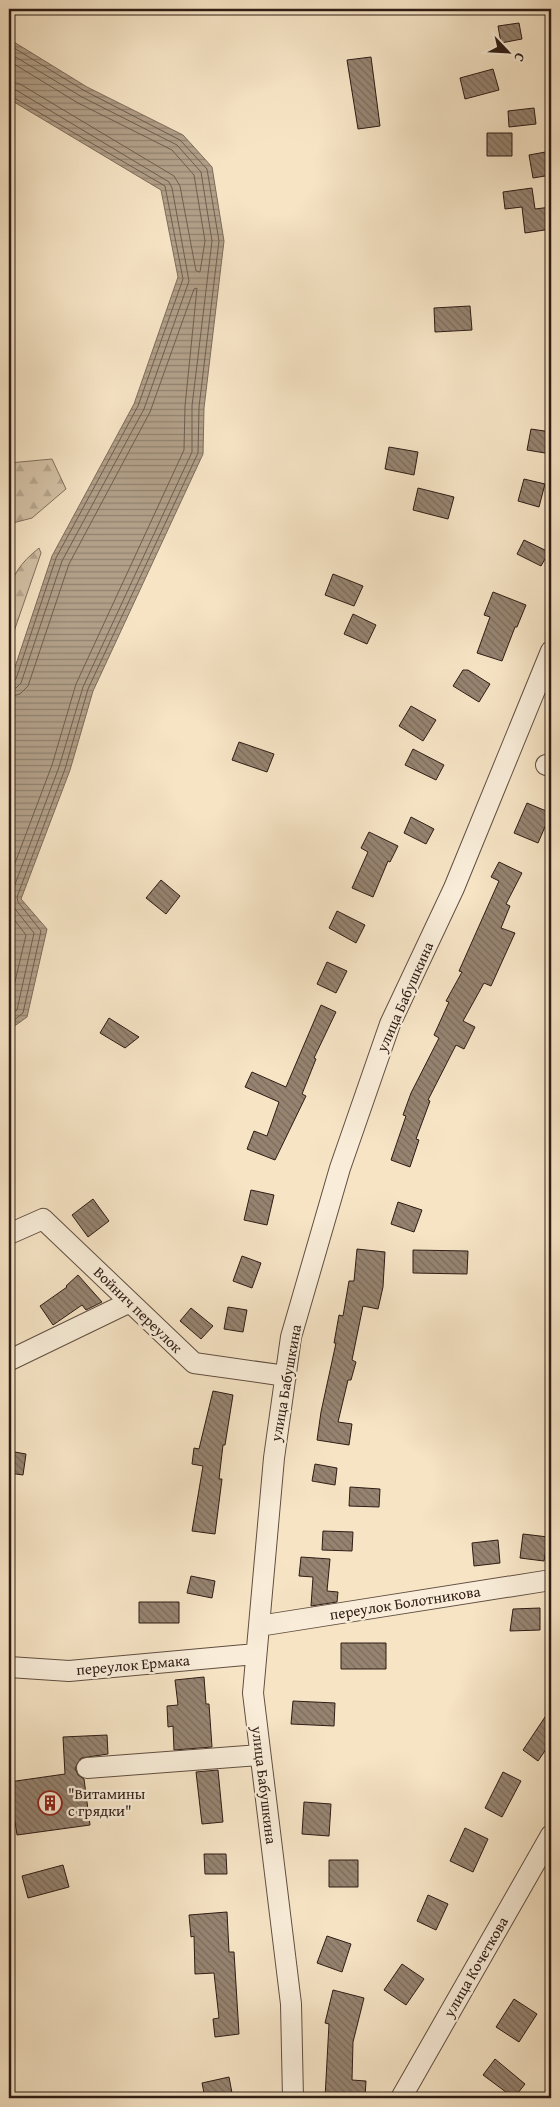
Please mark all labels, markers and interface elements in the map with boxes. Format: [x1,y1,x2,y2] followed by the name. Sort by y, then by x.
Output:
[482,28,532,78] north arrow
[509,50,531,65] text: С
[370,938,439,1056] street label: улица Бабушкина
[89,1262,187,1358] street label: Войнич переулок
[265,1322,306,1444] street label: улица Бабушкина
[328,1580,483,1625] street label: переулок Болотникова
[75,1649,191,1680] street label: переулок Ермака
[247,1724,282,1846] street label: улица Бабушкина
[68,1783,146,1821] place label: "Витамины с грядки"
[37,1790,63,1816] building icon: "Витамины с грядки"
[438,1912,513,2022] street label: улица Кочеткова

